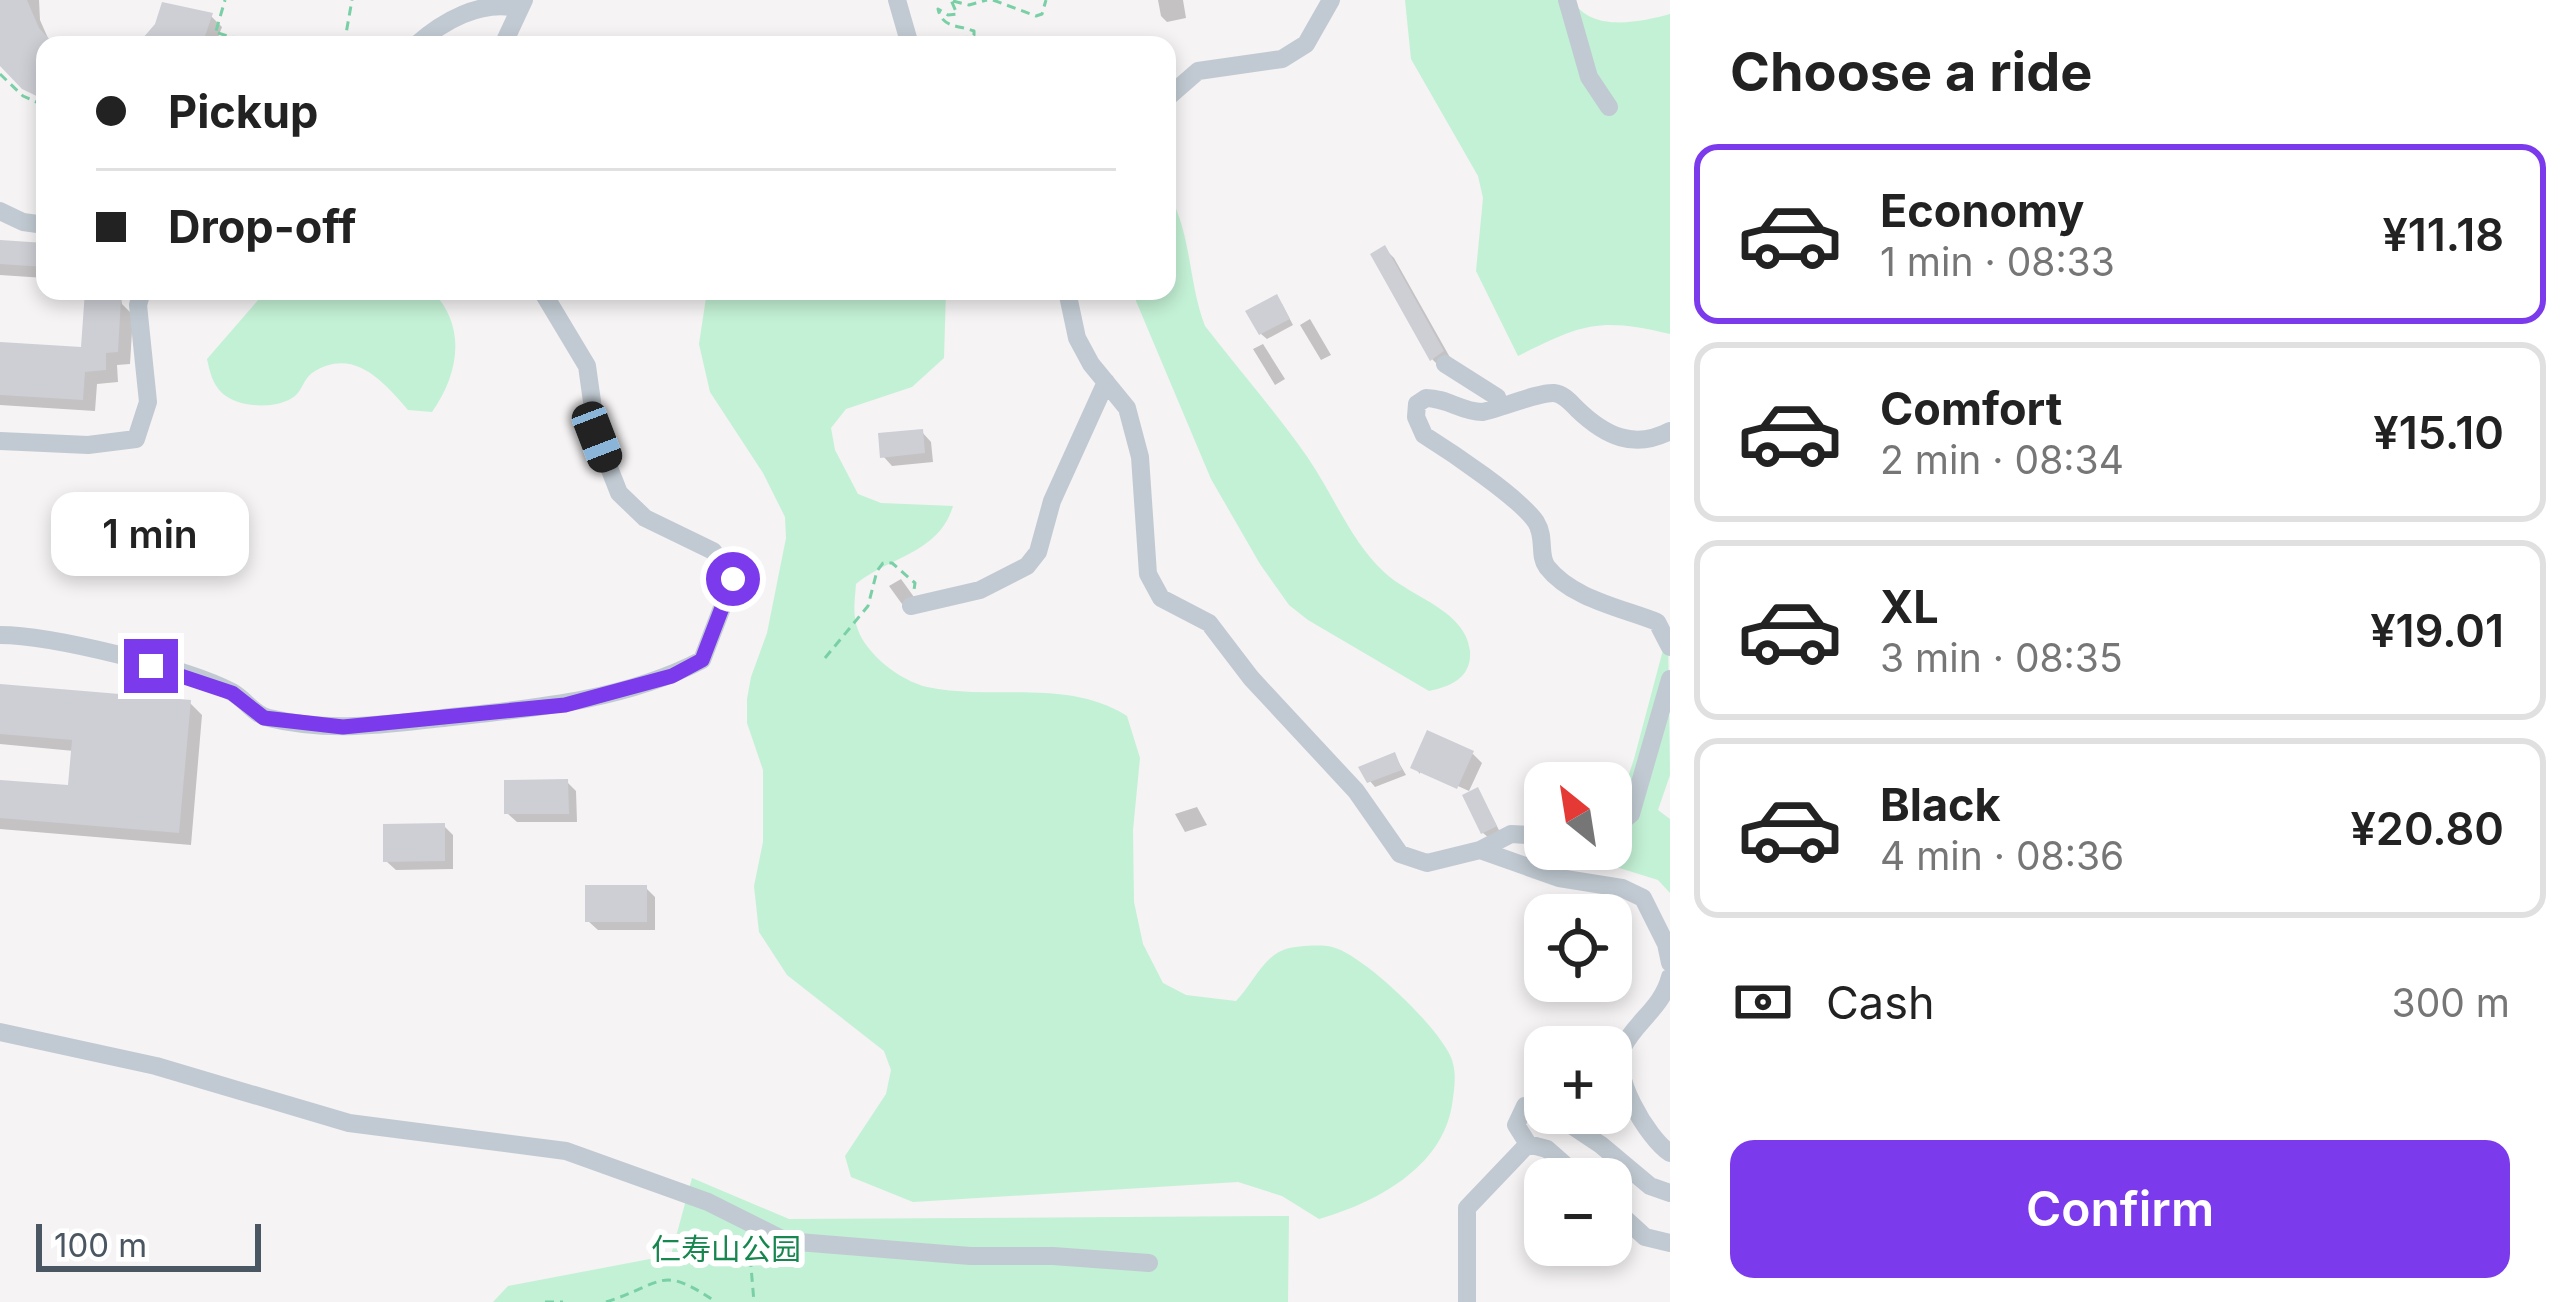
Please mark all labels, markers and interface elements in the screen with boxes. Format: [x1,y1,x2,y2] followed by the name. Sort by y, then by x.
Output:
[1730,39,2092,104] text: Choose a ride
[168,84,318,139] text: Pickup
[1736,180,1844,288] icon: car
[1880,183,2084,238] text: Economy
[168,199,356,254] text: Drop-off
[2382,207,2504,262] text: ¥11.18
[1880,238,2115,285] text: 1 min · 08:33
[1736,378,1844,486] icon: car
[1880,381,2062,436] text: Comfort
[567,397,627,477] car
[2373,405,2504,460] text: ¥15.10
[1880,436,2124,483] text: 2 min · 08:34
[52,492,250,576] callout: 1 min
[102,510,198,557] text: 1 min
[706,552,760,606] route start
[1736,576,1844,684] icon: car
[1880,579,1939,634] text: XL
[2370,603,2504,658] text: ¥19.01
[1880,634,2123,681] text: 3 min · 08:35
[124,639,178,693] route end
[1524,762,1632,870] north arrow
[1524,762,1632,1266] map controls
[1736,774,1844,882] icon: car
[1880,777,2001,832] text: Black
[2351,801,2504,856] text: ¥20.80
[1880,832,2124,879] text: 4 min · 08:36
[1524,894,1632,1002] button: locate
[1730,969,1796,1035] icon: cash
[1826,975,1935,1030] text: Cash
[2392,979,2510,1026] text: 300 m
[1524,1026,1632,1134] button: +
[1730,1140,2510,1278] button: Confirm
[1524,1158,1632,1266] button: −
[36,1218,261,1271] scale bar
[54,1225,147,1265] text: 100 m
[651,1231,801,1267] park label: 仁寿山公园

